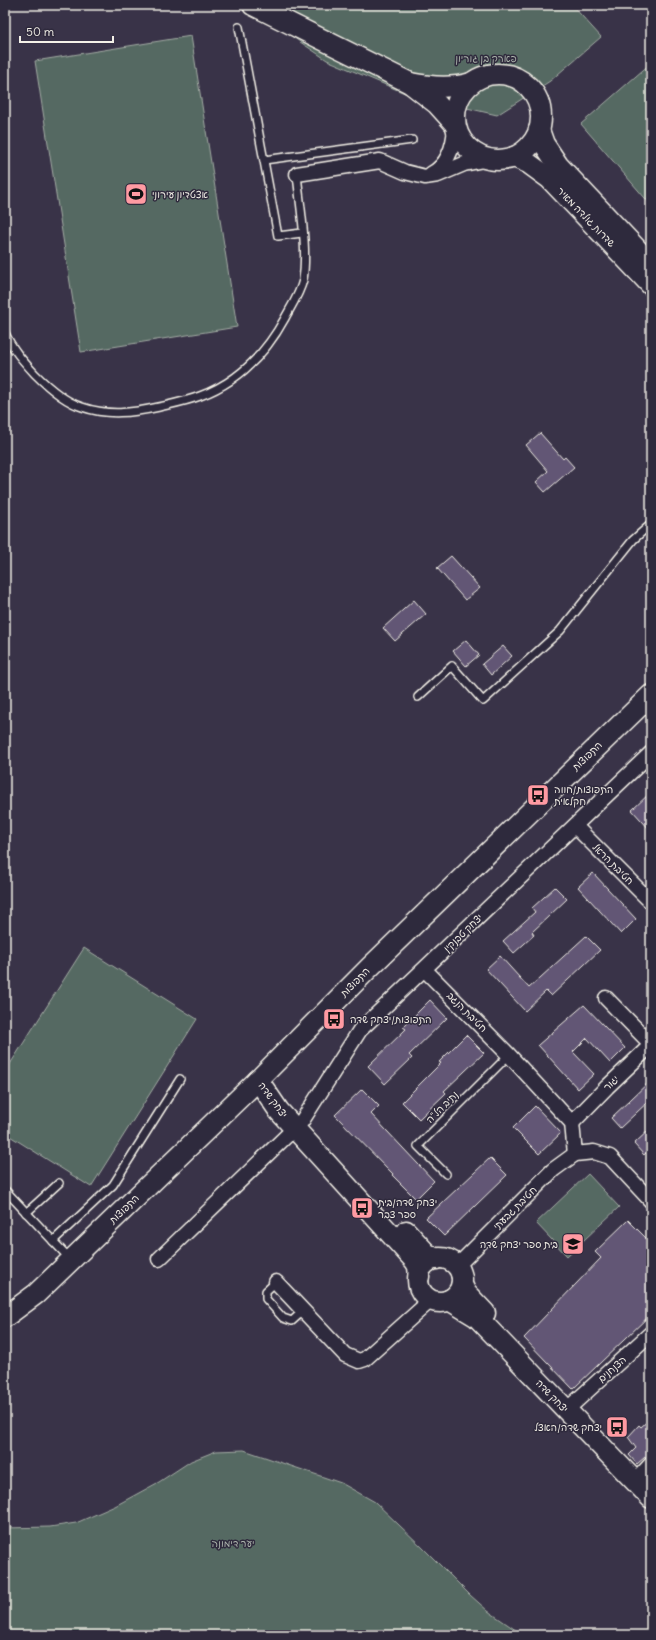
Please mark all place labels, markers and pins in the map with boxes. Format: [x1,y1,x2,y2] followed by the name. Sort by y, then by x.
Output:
[123,181,149,207] sports icon: אצטדיון עירוני
[152,188,209,201] place label: אצטדיון עירוני
[525,782,551,808] bus stop icon: התפוצות/חווה חקלאית
[553,783,613,808] place label: התפוצות/חווה חקלאית
[321,1006,347,1032] bus stop icon: התפוצות/יצחק שדה
[350,1013,432,1026] place label: התפוצות/יצחק שדה
[349,1195,375,1221] bus stop icon: יצחק שדה/בית ספר צבר
[377,1196,437,1221] place label: יצחק שדה/בית ספר צבר
[560,1231,586,1257] school or university icon: בית ספר יצחק שדה
[480,1238,558,1251] place label: בית ספר יצחק שדה
[604,1414,630,1440] bus stop icon: יצחק שדה/האצל
[534,1421,602,1434] place label: יצחק שדה/האצל

